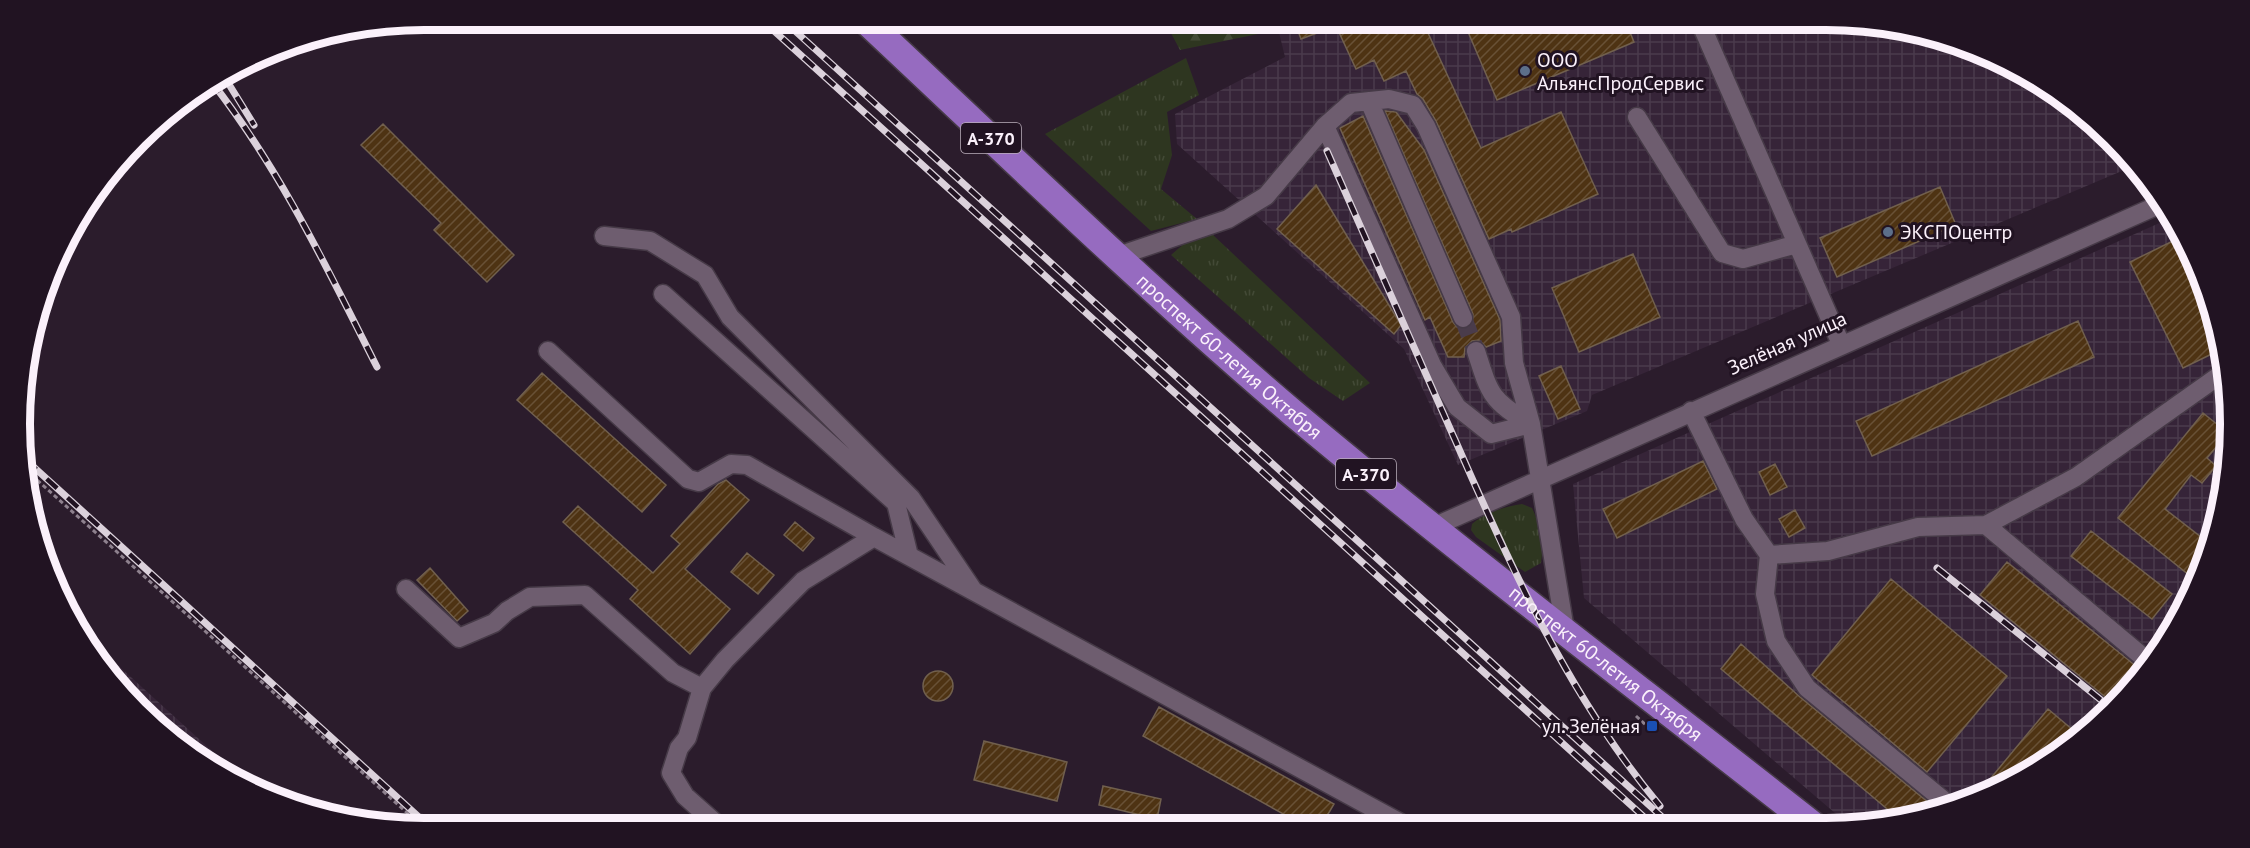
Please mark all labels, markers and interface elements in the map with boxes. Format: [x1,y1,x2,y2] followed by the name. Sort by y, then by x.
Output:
[1537,47,1704,96] place label: ООО АльянсПродСервис
[1518,64,1532,78] marker: ООО АльянсПродСервис
[961,123,1021,153] road number: А-370
[1900,219,2012,245] place label: ЭКСПОцентр
[1881,225,1895,239] marker: ЭКСПОцентр
[1131,268,1328,445] street label: проспект 60-летия Октября
[1724,305,1850,381] street label: Зелёная улица
[1336,459,1396,489] road number: А-370
[1504,580,1708,747] street label: проспект 60-летия Октября
[1542,713,1640,739] place label: ул. Зелёная
[1645,719,1659,733] marker: ул. Зелёная

